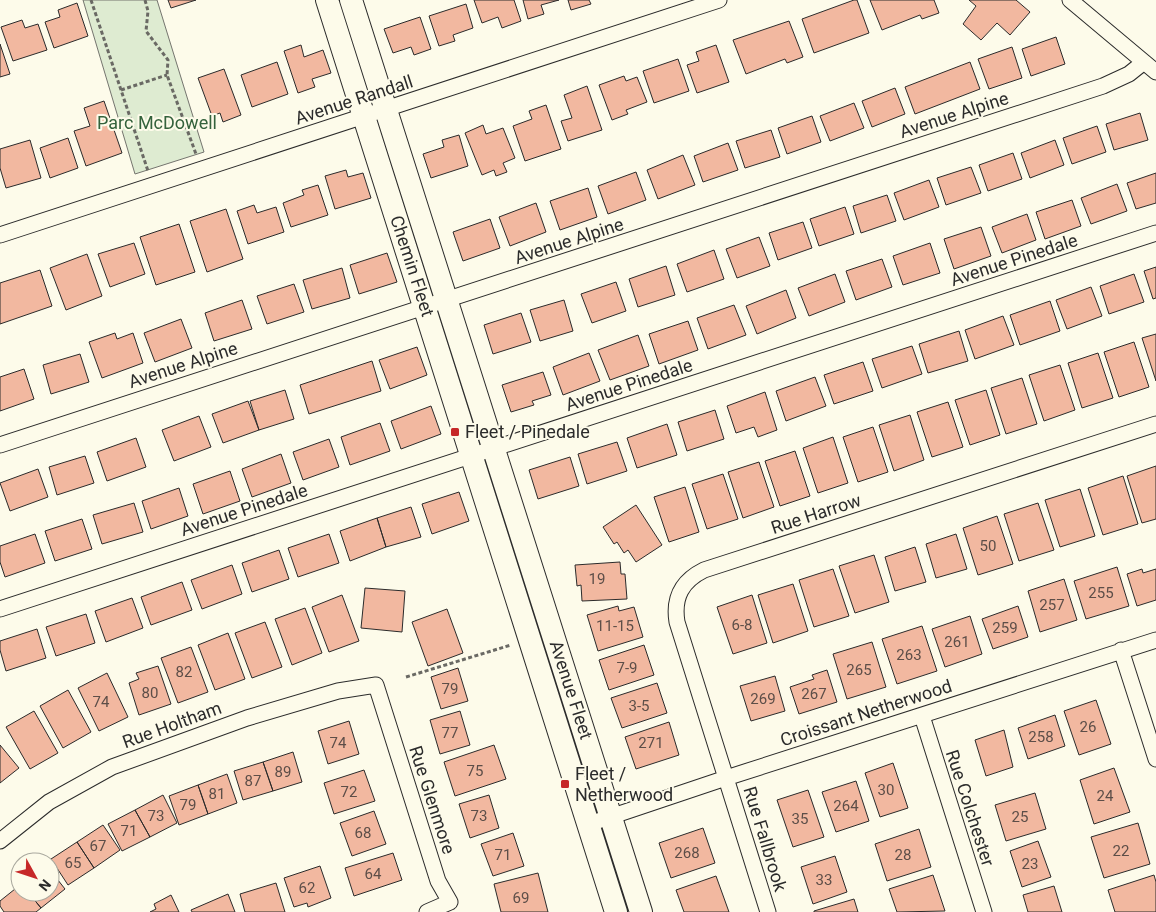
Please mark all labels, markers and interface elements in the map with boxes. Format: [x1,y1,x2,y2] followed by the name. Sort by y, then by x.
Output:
[292,71,416,128] street label: Avenue Randall
[897,87,1011,142] street label: Avenue Alpine
[97,112,217,133] park label: Parc McDowell
[386,213,439,319] street label: Chemin Fleet
[512,213,626,268] street label: Avenue Alpine
[948,229,1080,290] street label: Avenue Pinedale
[126,337,240,392] street label: Avenue Alpine
[563,354,695,415] street label: Avenue Pinedale
[465,421,590,442] place label: Fleet / Pinedale
[449,426,461,438] marker: Fleet / Pinedale
[178,479,310,540] street label: Avenue Pinedale
[768,489,864,538] street label: Rue Harrow
[980,537,996,555] house number: 50
[589,570,605,588] house number: 19
[1088,584,1114,602] house number: 255
[1039,596,1065,614] house number: 257
[731,616,753,634] house number: 6-8
[596,617,634,635] house number: 11-15
[992,619,1018,637] house number: 259
[944,633,970,651] house number: 261
[546,638,597,742] street label: Avenue Fleet
[896,646,922,664] house number: 263
[616,659,638,677] house number: 7-9
[846,661,872,679] house number: 265
[176,663,192,681] house number: 82
[777,675,954,750] street label: Croissant Netherwood
[442,680,458,698] house number: 79
[142,684,158,702] house number: 80
[801,685,827,703] house number: 267
[750,690,776,708] house number: 269
[93,693,110,711] house number: 74
[119,697,224,752] street label: Rue Holtham
[628,697,650,715] house number: 3-5
[1080,718,1096,736] house number: 26
[442,724,458,742] house number: 77
[1028,728,1054,746] house number: 258
[330,734,347,752] house number: 74
[638,734,664,752] house number: 271
[405,743,460,857] street label: Rue Glenmore
[942,747,999,869] street label: Rue Colchester
[467,762,483,780] house number: 75
[275,763,291,781] house number: 89
[575,763,673,805] place label: Fleet / Netherwood
[245,772,261,790] house number: 87
[559,778,571,790] marker: Fleet / Netherwood
[878,781,894,799] house number: 30
[341,783,357,801] house number: 72
[740,784,792,895] street label: Rue Fallbrook
[209,785,225,803] house number: 81
[1097,787,1114,805] house number: 24
[180,796,196,814] house number: 79
[833,797,859,815] house number: 264
[148,807,164,825] house number: 73
[471,807,487,825] house number: 73
[1012,808,1028,826] house number: 25
[792,810,808,828] house number: 35
[121,822,137,840] house number: 71
[355,824,371,842] house number: 68
[90,837,106,855] house number: 67
[1113,842,1129,860] house number: 22
[674,844,700,862] house number: 268
[495,846,511,864] house number: 71
[895,846,911,864] house number: 28
[10,852,60,902] north arrow
[65,854,81,872] house number: 65
[1022,855,1038,873] house number: 23
[365,865,382,883] house number: 64
[816,871,832,889] house number: 33
[36,876,54,894] text: N
[299,879,315,897] house number: 62
[513,889,529,907] house number: 69

